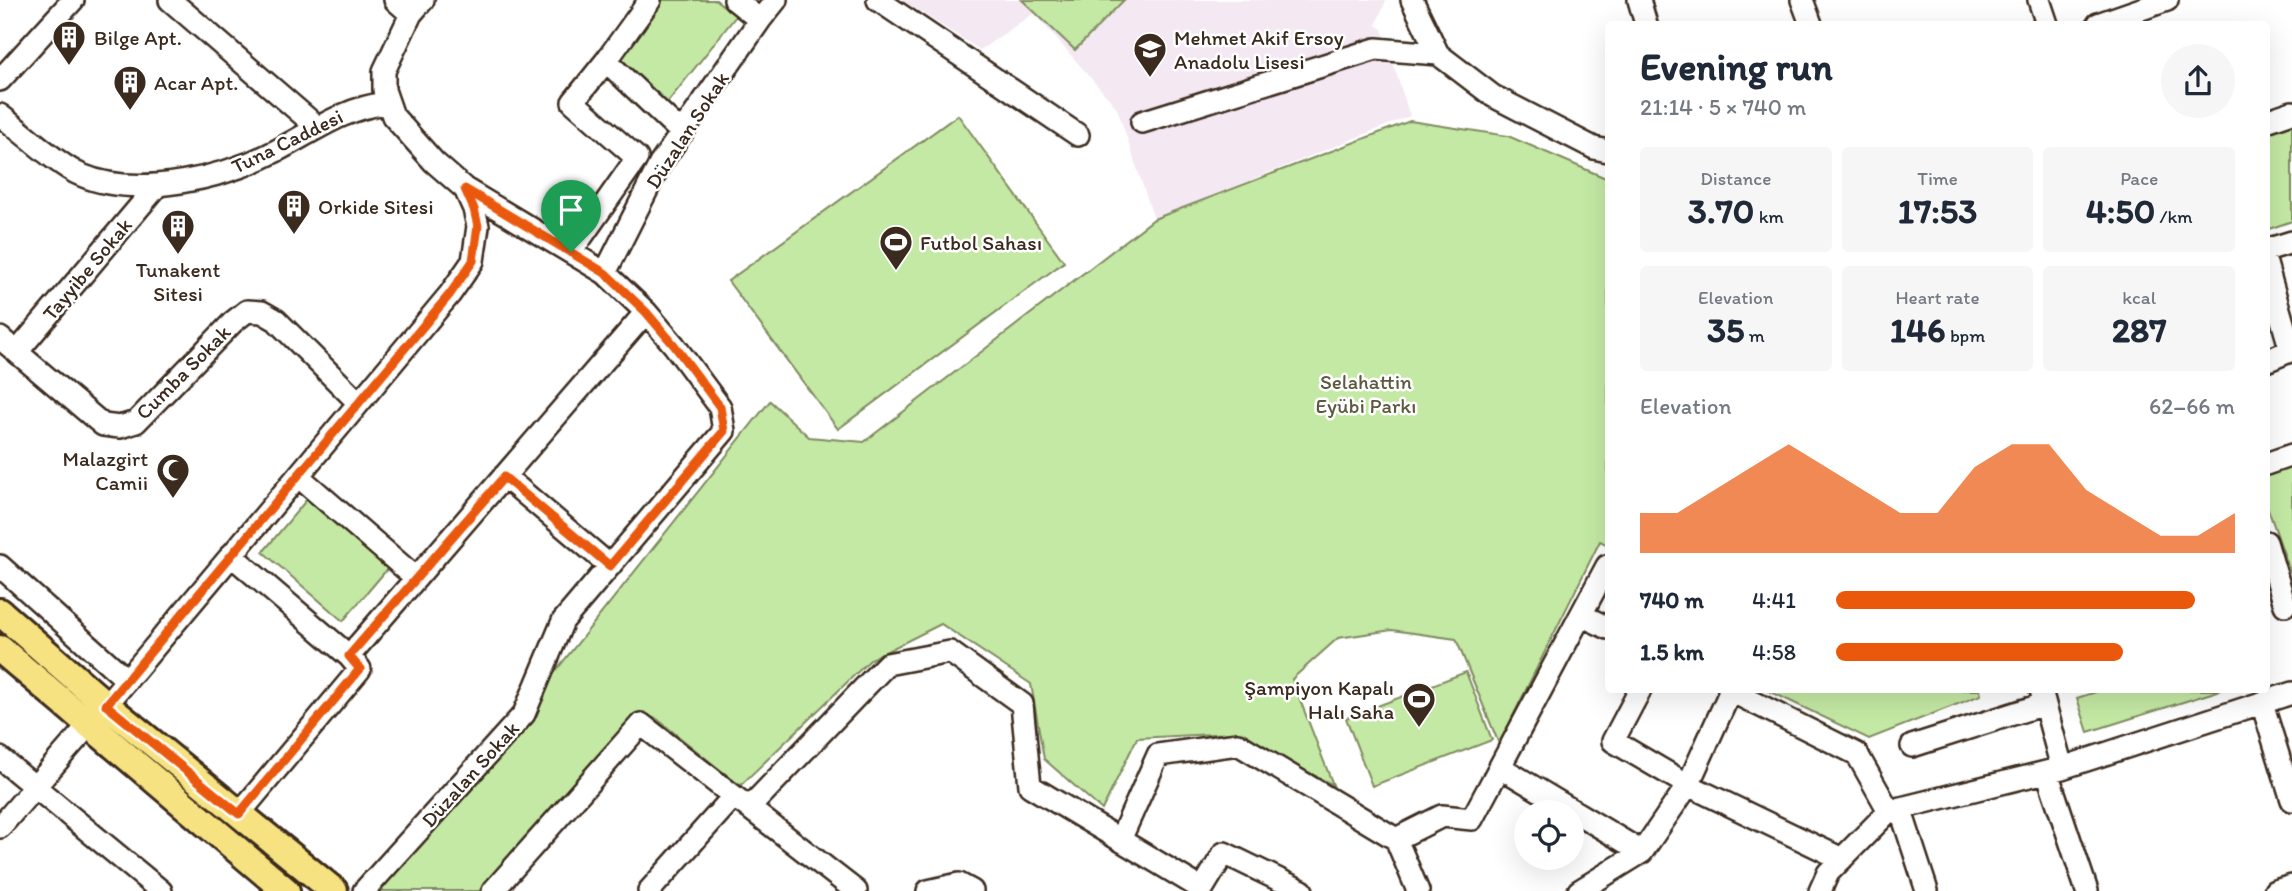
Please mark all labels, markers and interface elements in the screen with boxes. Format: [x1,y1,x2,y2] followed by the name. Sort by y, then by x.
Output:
[50,18,88,67] building icon: Bilge Apt.
[94,25,182,50] place label: Bilge Apt.
[1174,25,1344,74] place label: Mehmet Akif Ersoy Anadolu Lisesi
[1131,30,1169,79] school or university icon: Mehmet Akif Ersoy Anadolu Lisesi
[1640,44,1833,90] text: Evening run
[2161,44,2235,118] button: share
[111,63,149,112] building icon: Acar Apt.
[640,67,734,193] street label: Düzalan Sokak
[154,70,238,95] place label: Acar Apt.
[1640,93,1806,121] text: 21:14 · 5 × 740 m
[227,103,347,179] street label: Tuna Caddesi
[1700,167,1771,190] text: Distance
[1917,167,1958,190] text: Time
[2120,167,2158,190] text: Pace
[541,180,601,252] pin
[275,187,313,236] building icon: Orkide Sitesi
[1688,190,1754,232] text: 3.70
[1898,190,1977,232] text: 17:53
[2086,190,2155,232] text: 4:50
[552,191,590,229] icon: arrive
[318,194,434,219] place label: Orkide Sitesi
[1754,205,1784,228] text: km
[2155,205,2193,228] text: /km
[159,207,197,256] building icon: Tunakent Sitesi
[37,213,137,325] street label: Tayyibe Sokak
[877,223,915,272] sports icon: Futbol Sahası
[920,230,1042,255] place label: Futbol Sahası
[136,257,220,306] place label: Tunakent Sitesi
[1698,286,1774,309] text: Elevation
[1895,286,1980,309] text: Heart rate
[2122,286,2156,309] text: kcal
[1707,309,1744,351] text: 35
[1890,309,1946,351] text: 146
[2112,309,2167,351] text: 287
[130,319,236,425] street label: Cumba Sokak
[1744,324,1765,347] text: m
[1946,324,1985,347] text: bpm
[1316,369,1416,418] park label: Selahattin Eyübi Parkı
[1640,392,1731,420] text: Elevation
[2149,392,2235,420] text: 62–66 m
[62,446,148,495] place label: Malazgirt Camii
[154,451,192,500] mosque icon: Malazgirt Camii
[1640,586,1704,614] text: 740 m
[1752,586,1796,614] text: 4:41
[1640,638,1704,666] text: 1.5 km
[1752,638,1796,666] text: 4:58
[1244,675,1394,724] place label: Şampiyon Kapalı Halı Saha
[1400,680,1438,729] sports icon: Şampiyon Kapalı Halı Saha
[416,716,524,832] street label: Düzalan Sokak
[1514,800,1584,870] map controls
[1514,800,1584,870] button: locate

